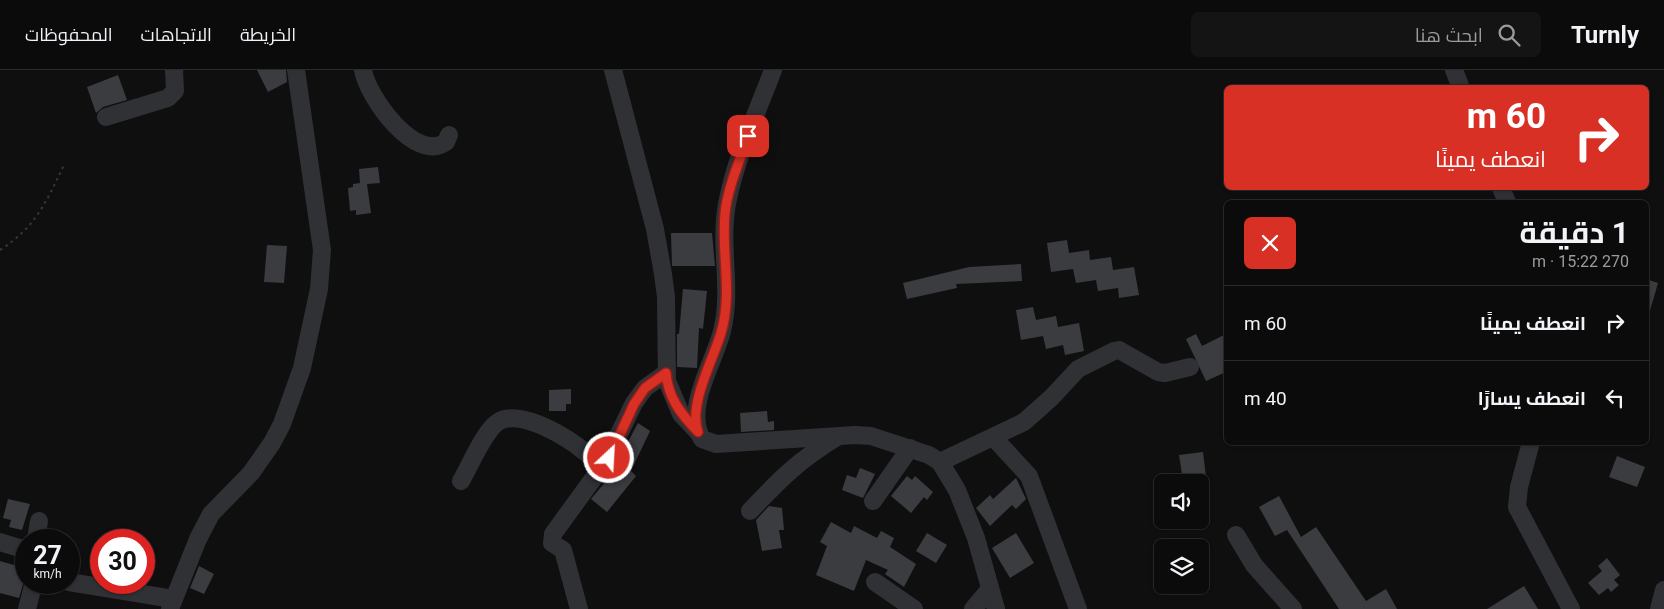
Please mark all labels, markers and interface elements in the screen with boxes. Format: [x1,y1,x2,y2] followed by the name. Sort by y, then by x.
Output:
[1191,12,1541,57] search box
[1495,21,1523,49] icon: search
[1571,21,1639,49] text: Turnly
[25,24,113,45] text: المحفوظات
[141,24,212,45] text: الاتجاهات
[240,24,296,45] text: الخريطة
[1415,24,1483,47] text: ابحث هنا
[1467,96,1546,137] text: 60 m
[1564,105,1629,170] icon: right
[727,115,769,157] pin
[734,122,762,150] icon: arrive
[1435,147,1546,172] text: انعطف يمينًا
[1520,215,1629,250] text: 1 دقيقة
[1244,217,1296,269] button: close
[1532,252,1629,271] text: 270 m · 15:22
[1601,309,1629,337] icon: right
[1244,312,1287,335] text: 60 m
[1480,312,1586,335] text: انعطف يمينًا
[1601,384,1629,412] icon: left
[1244,387,1287,410] text: 40 m
[1478,387,1586,410] text: انعطف يسارًا
[582,431,634,483] position arrow
[1154,474,1209,594] map controls
[1154,474,1209,529] button: sound
[90,529,155,594] speed limit sign: 30
[1154,539,1209,594] button: layers
[33,541,62,570] text: 27
[33,567,62,581] text: km/h

